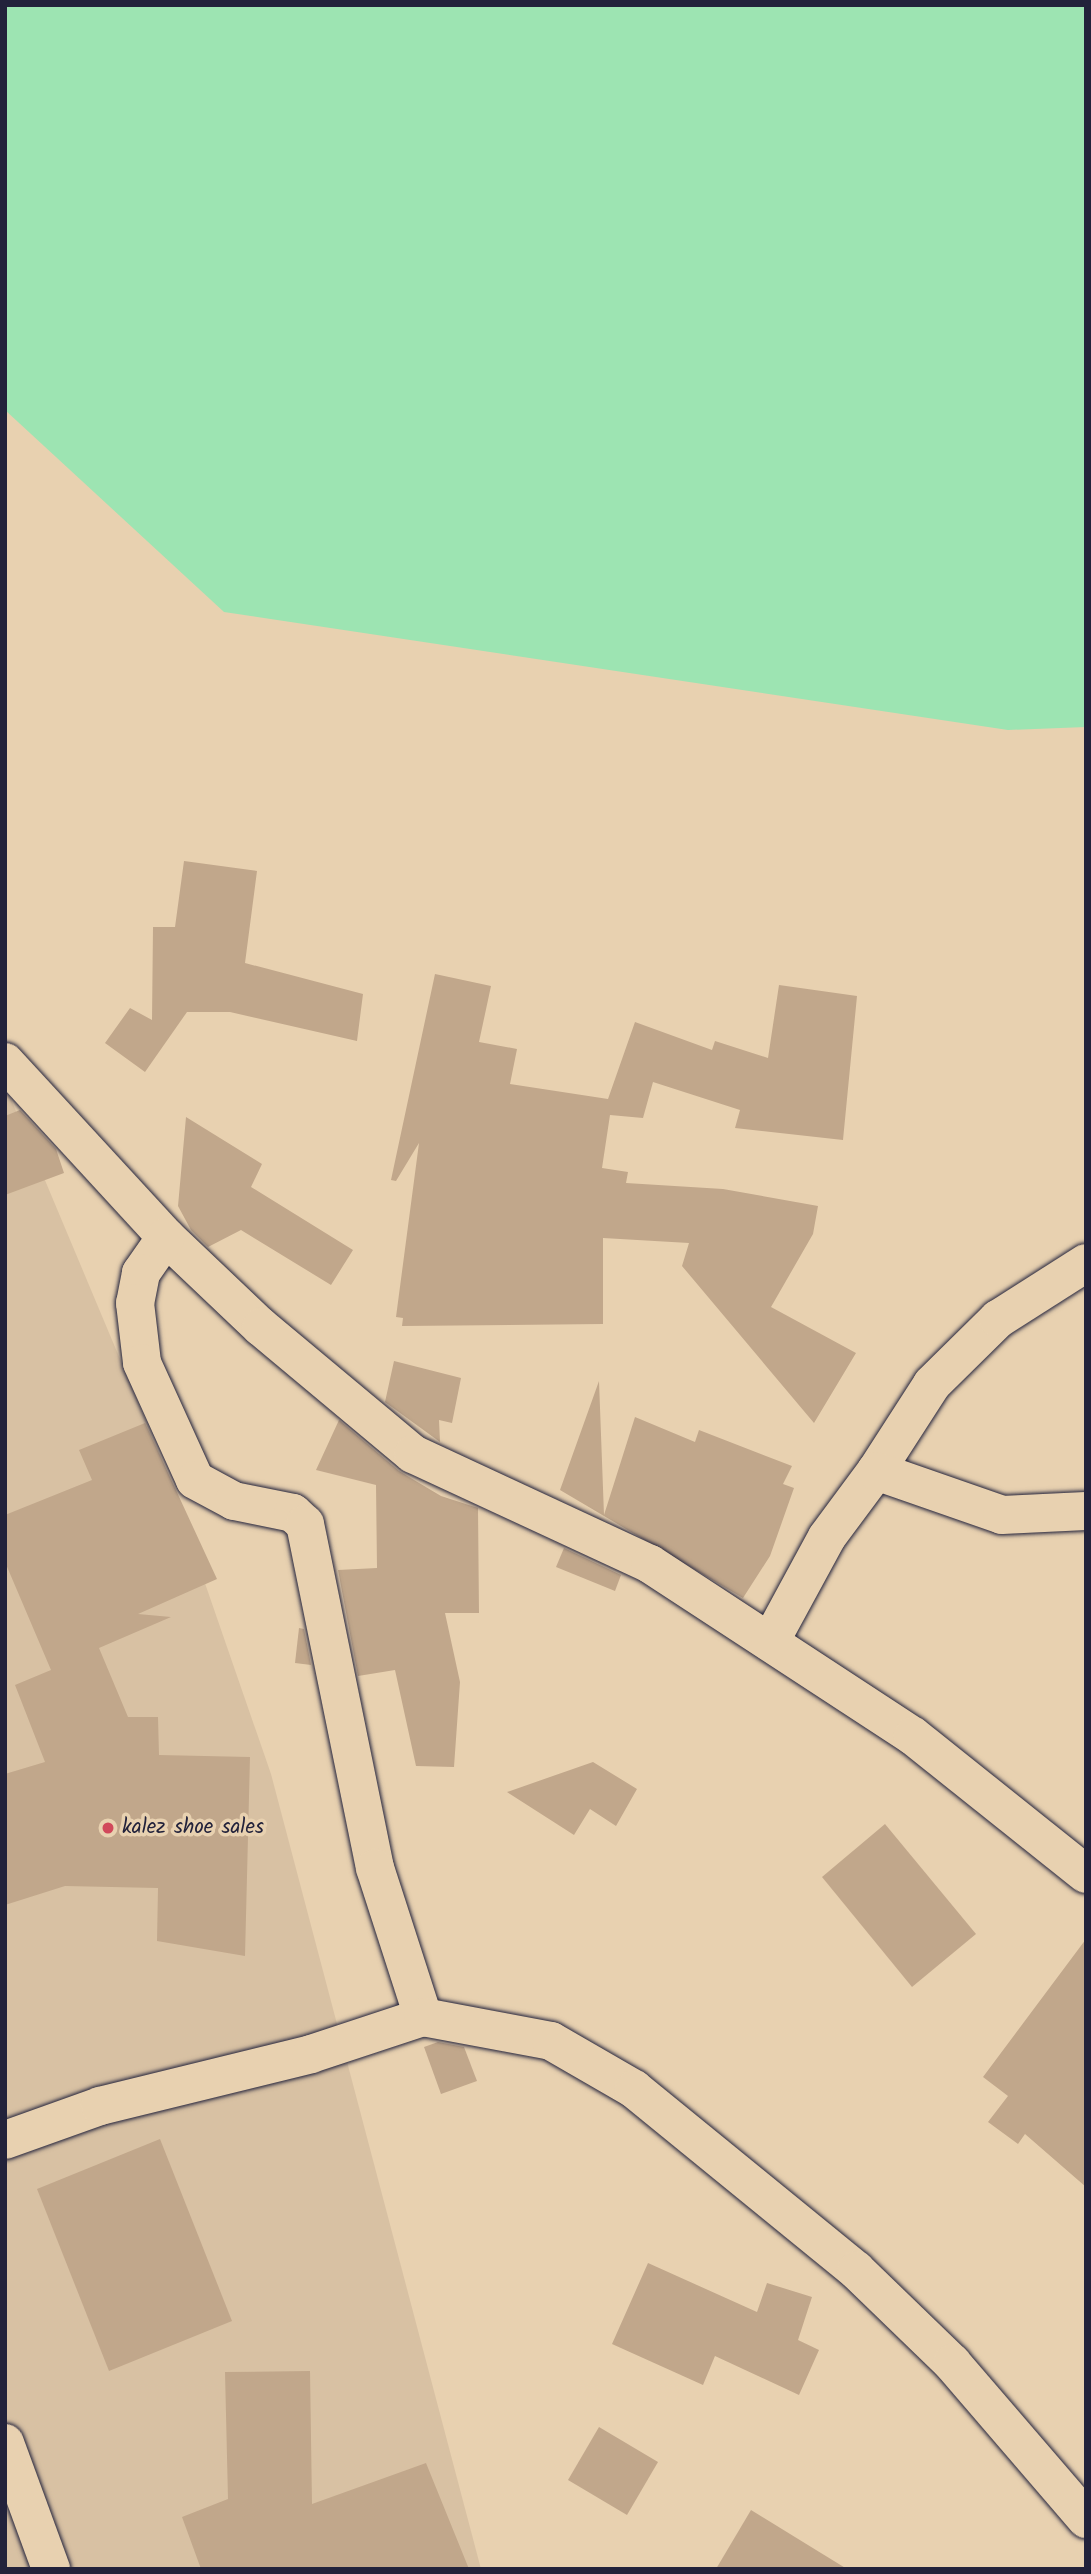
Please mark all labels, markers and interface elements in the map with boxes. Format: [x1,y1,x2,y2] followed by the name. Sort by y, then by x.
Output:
[122,1815,264,1841] place label: kalez shoe sales
[100,1820,116,1836] marker: kalez shoe sales

